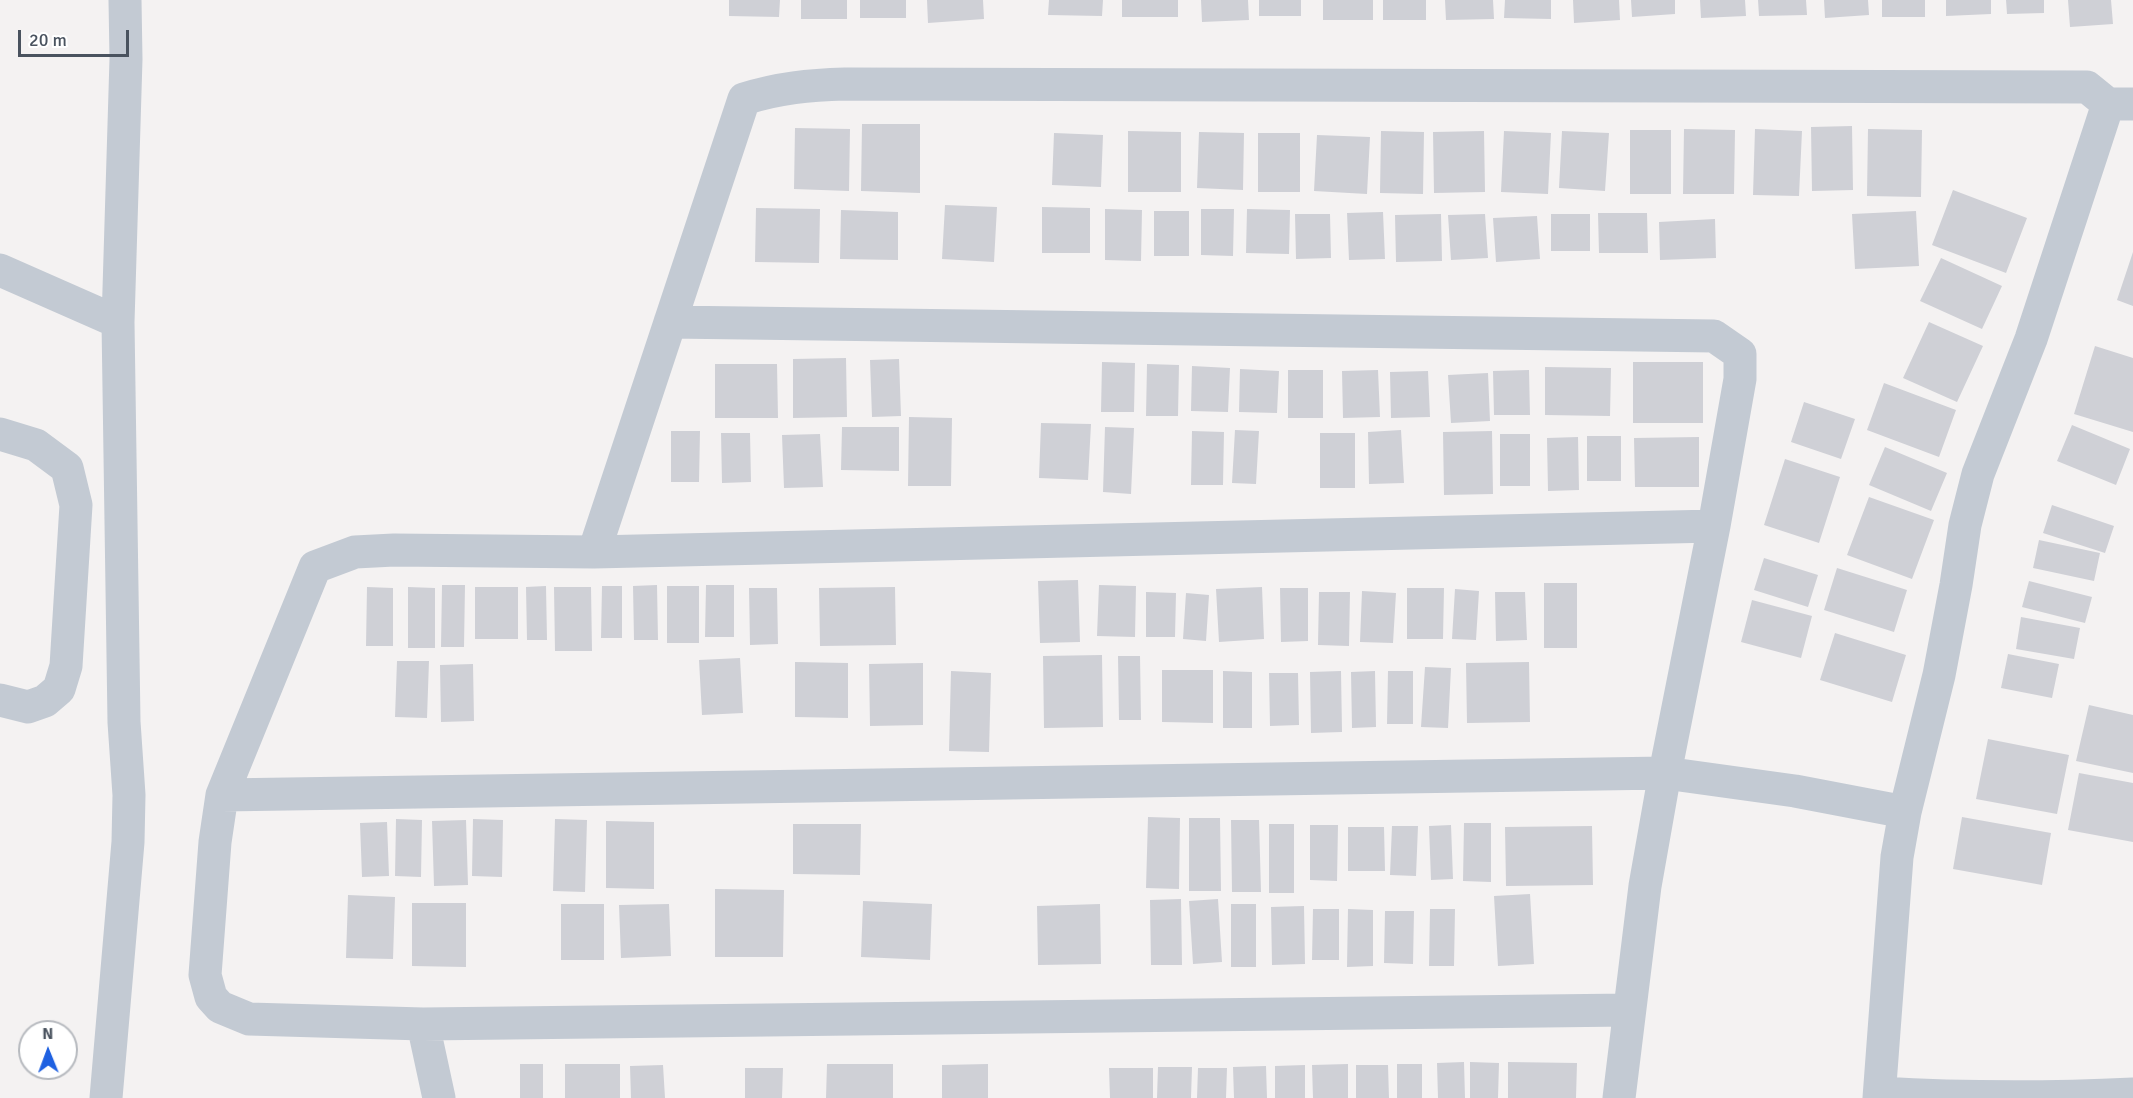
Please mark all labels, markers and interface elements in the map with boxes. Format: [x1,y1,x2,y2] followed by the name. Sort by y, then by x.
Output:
[21,18,132,56] scale bar
[29,29,67,51] text: 20 m
[18,1020,78,1080] north arrow
[42,1024,53,1044] text: N

